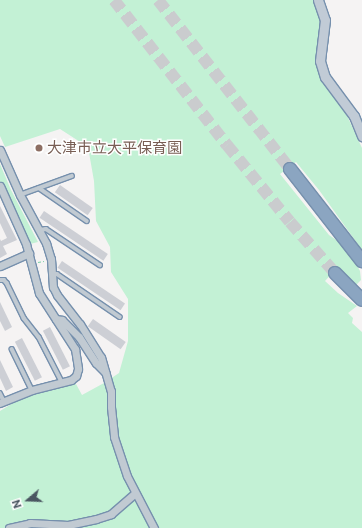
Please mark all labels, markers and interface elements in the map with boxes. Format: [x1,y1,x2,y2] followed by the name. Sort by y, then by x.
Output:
[47,139,182,157] place label: 大津市立大平保育園
[34,143,44,153] marker: 大津市立大平保育園
[8,480,48,520] north arrow
[9,498,24,510] text: N

